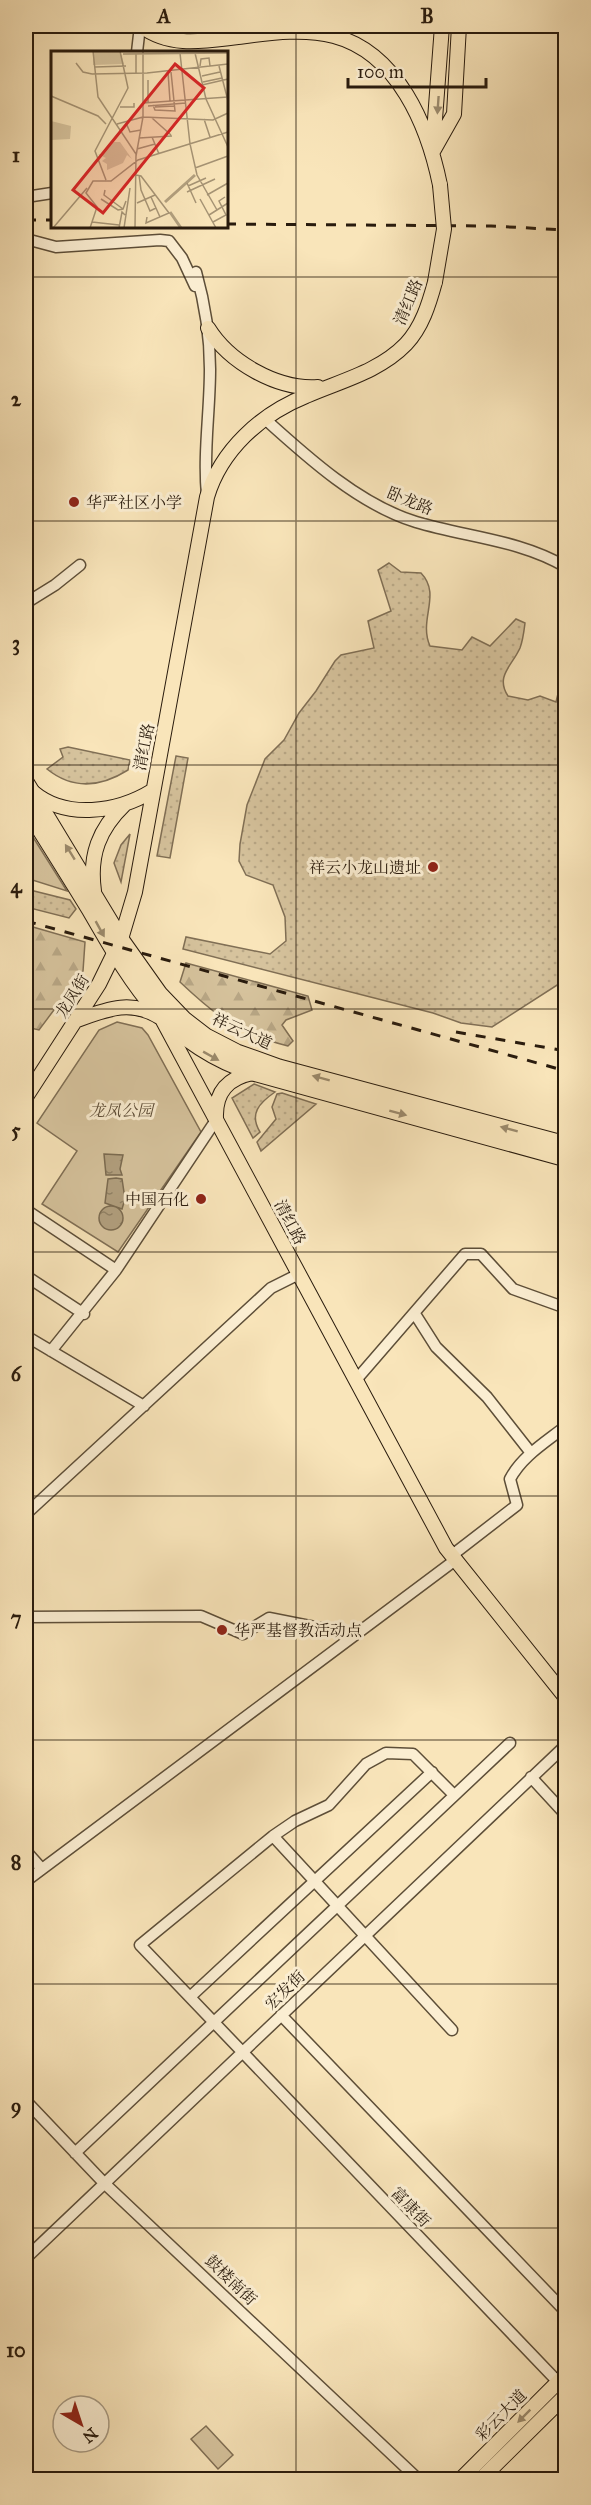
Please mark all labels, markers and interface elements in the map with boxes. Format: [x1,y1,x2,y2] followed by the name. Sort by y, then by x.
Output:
[155,4,171,28] text: A
[420,4,434,28] text: B
[51,51,228,228] inset map
[348,51,486,89] scale bar
[357,61,404,83] text: 100 m
[433,95,443,114] one-way arrow
[12,143,20,167] text: 1
[390,276,426,328] street label: 清红路
[11,387,22,411] text: 2
[384,483,436,519] street label: 卧龙路
[86,493,182,512] place label: 华严社区小学
[67,495,81,509] marker: 华严社区小学
[12,631,20,656] text: 3
[130,722,158,772] street label: 清红路
[64,844,75,860] one-way arrow
[309,858,421,877] place label: 祥云小龙山遗址
[426,860,440,874] marker: 祥云小龙山遗址
[10,874,22,899] text: 4
[95,921,105,938] one-way arrow
[51,971,93,1021] street label: 龙凤街
[209,1009,275,1053] street label: 祥云大道
[203,1051,220,1061] one-way arrow
[312,1073,330,1082] one-way arrow
[89,1101,156,1120] park label: 龙凤公园
[389,1108,407,1118] one-way arrow
[11,1118,21,1142] text: 5
[500,1124,518,1133] one-way arrow
[125,1190,189,1209] place label: 中国石化
[194,1192,208,1206] marker: 中国石化
[270,1196,310,1248] street label: 清红路
[11,1362,23,1386] text: 6
[11,1606,22,1630] text: 7
[234,1621,362,1640] place label: 华严基督教活动点
[215,1623,229,1637] marker: 华严基督教活动点
[11,1850,21,1874] text: 8
[261,1966,309,2014] street label: 宏发街
[11,2094,21,2119] text: 9
[387,2183,435,2231] street label: 富康街
[201,2251,261,2309] street label: 鼓楼南街
[6,2338,26,2362] text: 10
[472,2386,530,2444] street label: 彩云大道
[51,2394,111,2454] north arrow
[517,2408,531,2423] one-way arrow
[79,2424,101,2447] text: N

